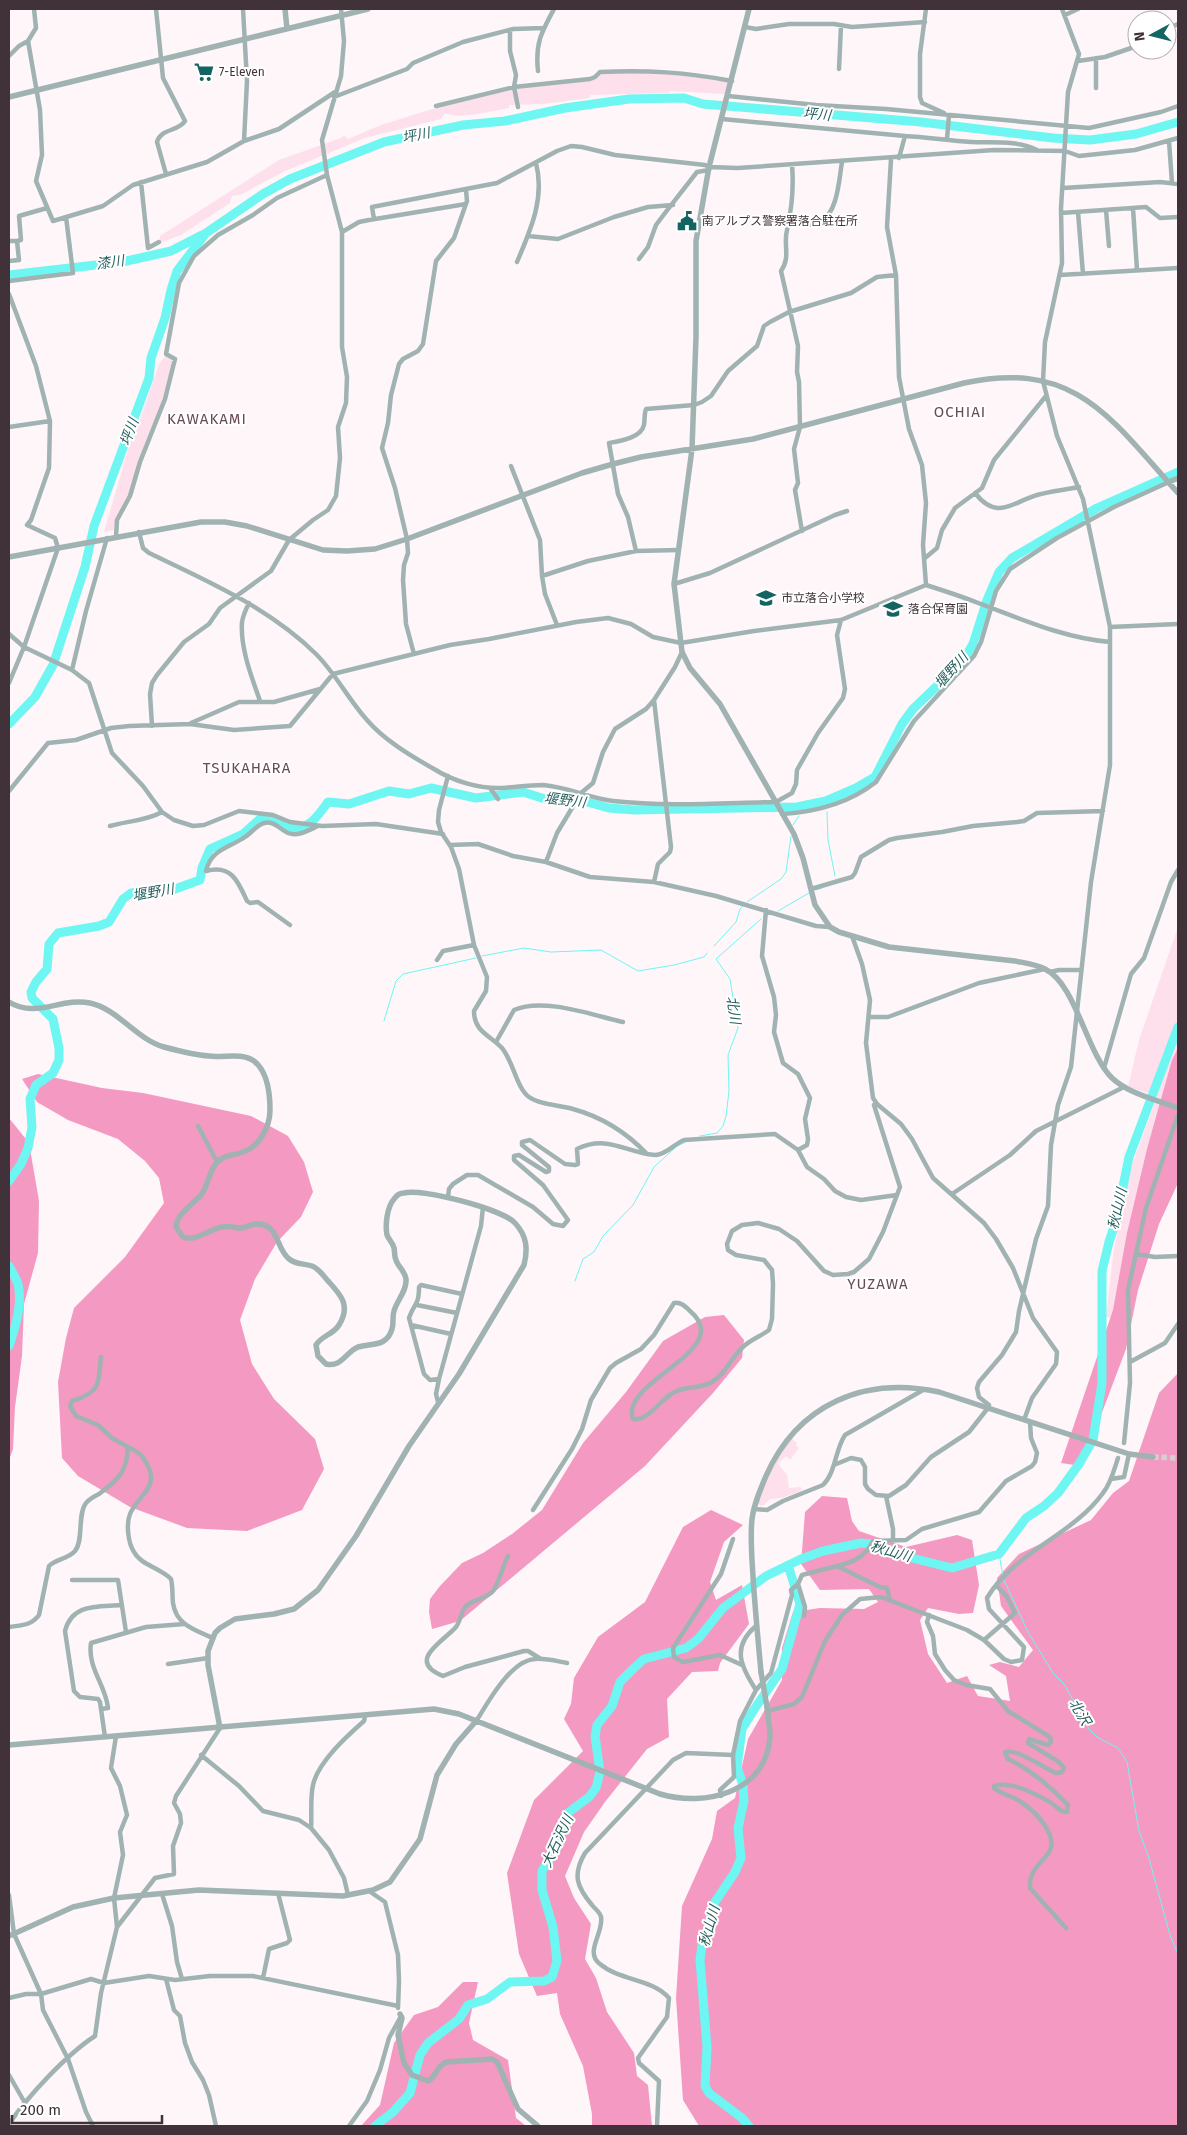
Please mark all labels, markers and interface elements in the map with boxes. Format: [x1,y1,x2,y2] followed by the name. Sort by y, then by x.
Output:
[1127,10,1177,60] north arrow
[1131,31,1149,42] text: N
[193,61,215,83] supermarket icon: 7-Eleven
[219,65,265,79] place label: 7-Eleven
[802,105,834,124] water label: 坪川
[401,124,434,147] water label: 坪川
[676,210,698,232] public building icon: 南アルプス警察署落合駐在所
[702,214,858,228] place label: 南アルプス警察署落合駐在所
[95,252,127,273] water label: 漆川
[934,403,986,421] district label: OCHIAI
[167,410,247,428] district label: KAWAKAMI
[117,414,143,448] water label: 坪川
[755,587,777,609] school or university icon: 市立落合小学校
[781,591,865,605] place label: 市立落合小学校
[882,598,904,620] school or university icon: 落合保育園
[908,602,968,616] place label: 落合保育園
[931,648,973,692] water label: 堰野川
[203,759,291,777] district label: TSUKAHARA
[543,790,589,812] water label: 堰野川
[131,880,177,905] water label: 堰野川
[723,995,744,1027] water label: 北川
[1104,1185,1131,1231] water label: 秋山川
[847,1275,909,1293] district label: YUZAWA
[868,1538,915,1566] water label: 秋山川
[1065,1696,1095,1730] water label: 北沢
[538,1810,578,1870] water label: 大石沢川
[696,1902,724,1949] water label: 秋山川
[12,2092,162,2124] scale bar
[20,2101,61,2119] text: 200 m

